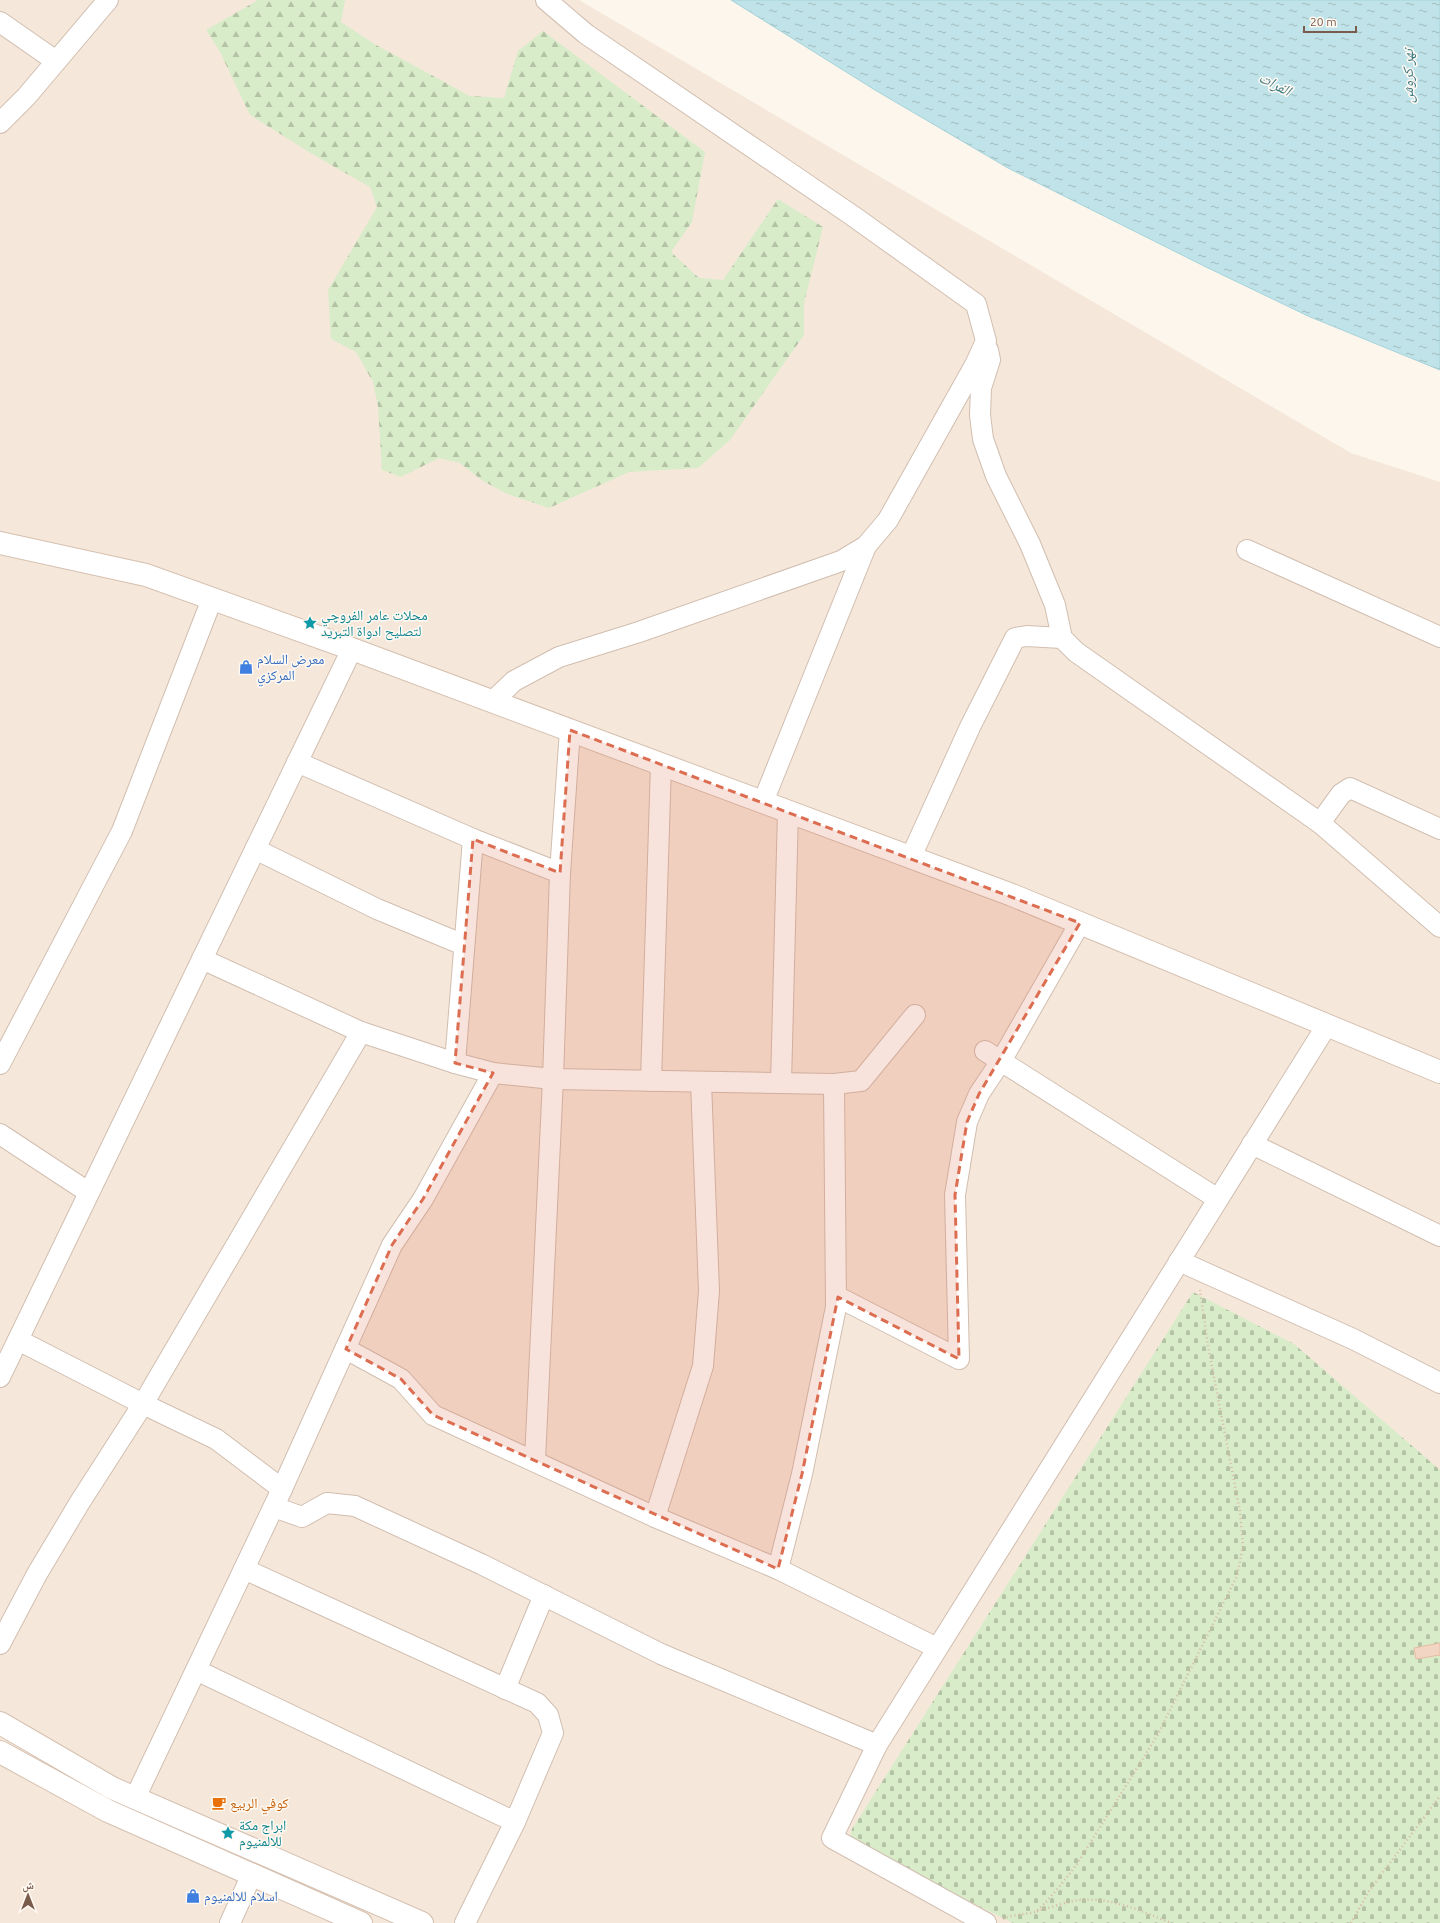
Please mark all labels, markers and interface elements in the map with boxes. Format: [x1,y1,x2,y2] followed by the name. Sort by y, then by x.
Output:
[1304,8,1356,34] scale bar
[1310,15,1337,28] text: 20 m
[1399,46,1417,103] water label: نهر كروش
[1256,68,1295,100] water label: الفرات
[321,607,428,641] place label: محلات عامر الفروچي لتصليح ادواة التبريد
[302,615,318,631] place icon: محلات عامر الفروچي لتصليح ادواة التبريد
[257,651,324,687] place label: معرض السلام المركزي
[238,659,254,675] shop icon: معرض السلام المركزي
[211,1795,227,1811] cafe icon: كوفي الربيع
[230,1795,289,1815] place label: كوفي الربيع
[239,1817,286,1851] place label: ابراج مكة للالمنيوم
[220,1825,236,1841] place icon: ابراج مكة للالمنيوم
[8,1875,48,1915] north arrow
[22,1879,34,1893] text: ش
[185,1888,201,1904] shop icon: اسلام للالمنيوم
[204,1888,278,1906] place label: اسلام للالمنيوم

